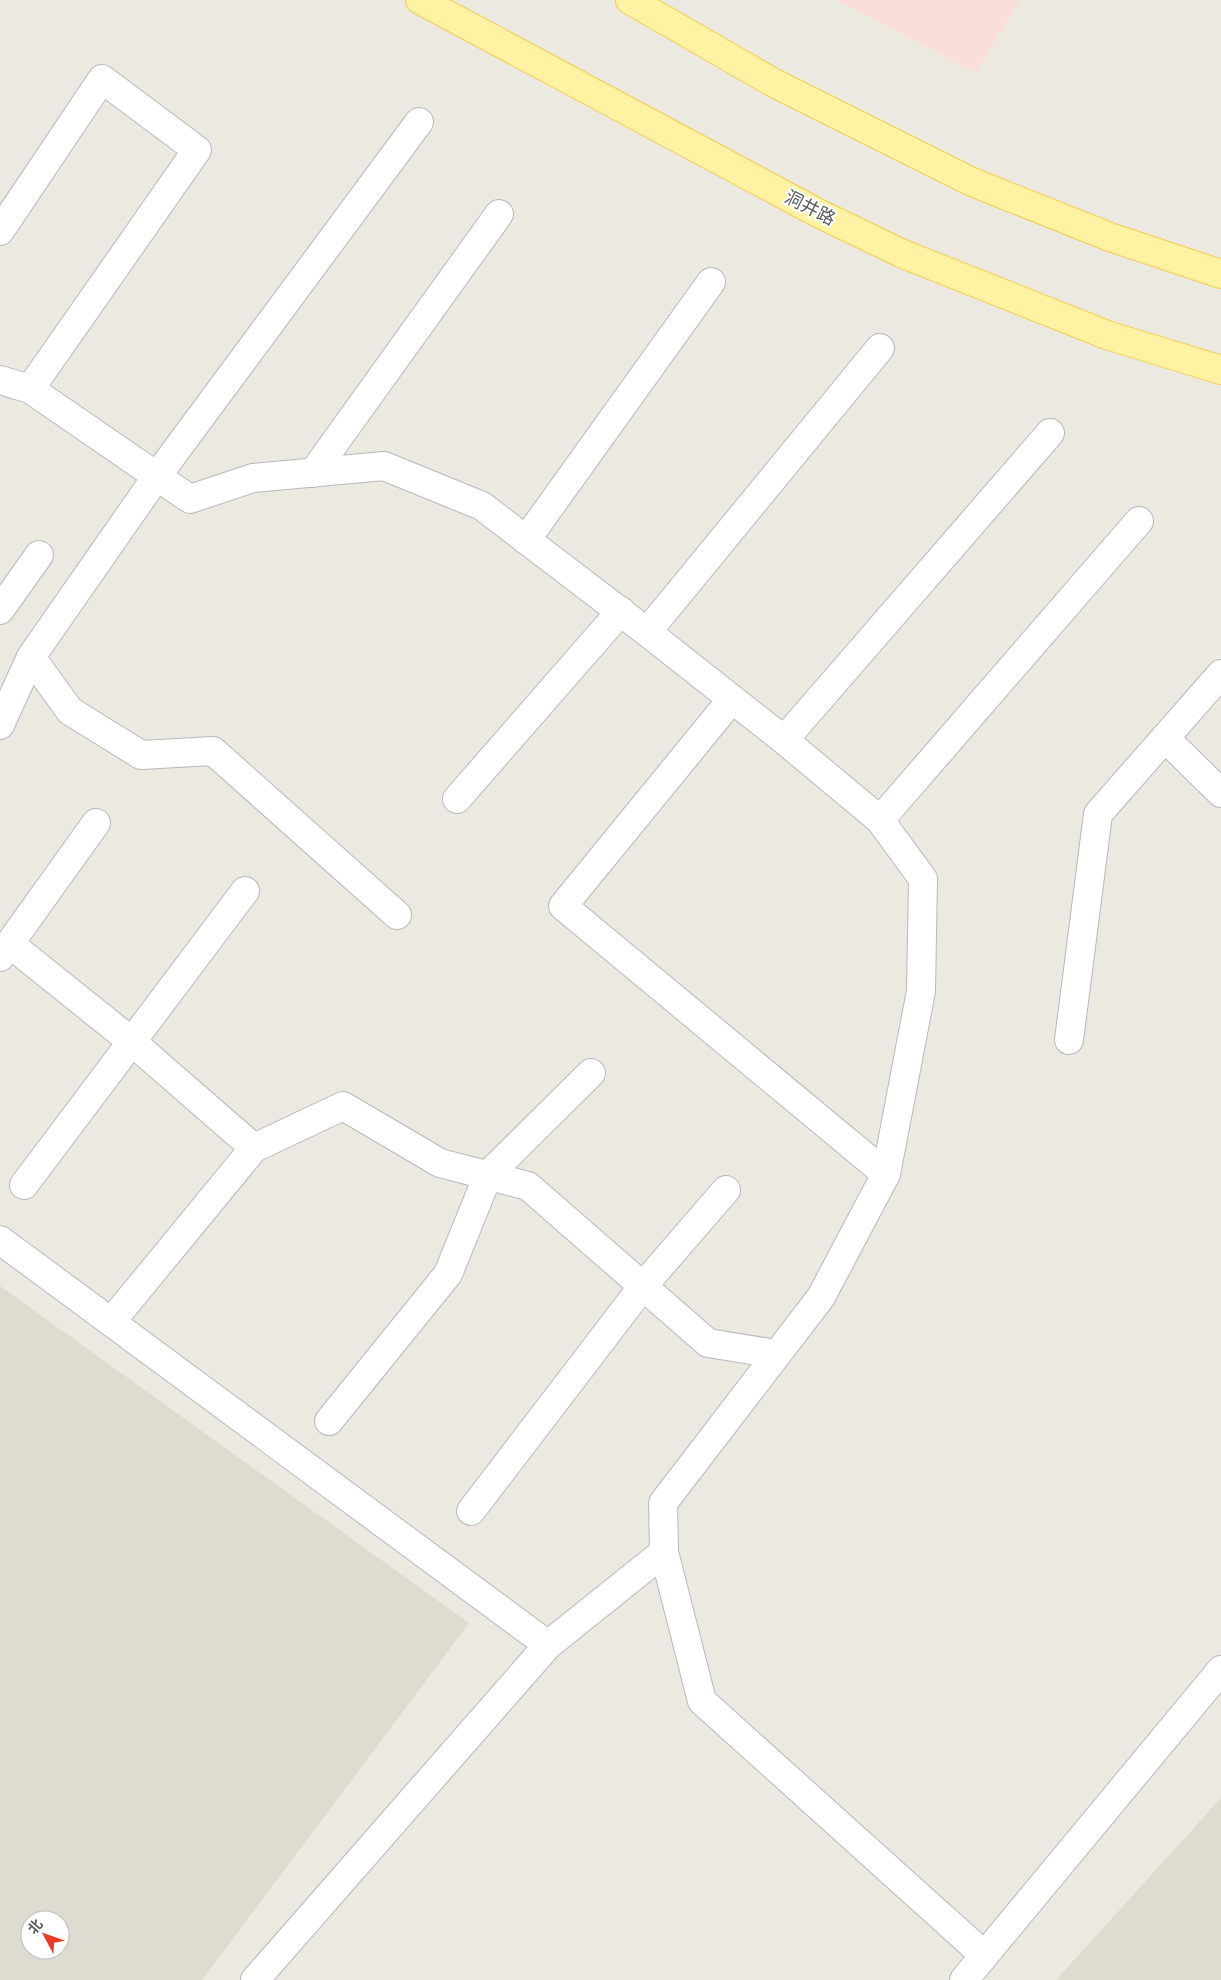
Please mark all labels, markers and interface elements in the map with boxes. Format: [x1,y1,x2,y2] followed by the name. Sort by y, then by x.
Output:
[781,186,839,229] street label: 洞井路
[20,1910,70,1960] north arrow
[25,1916,46,1937] text: 北

